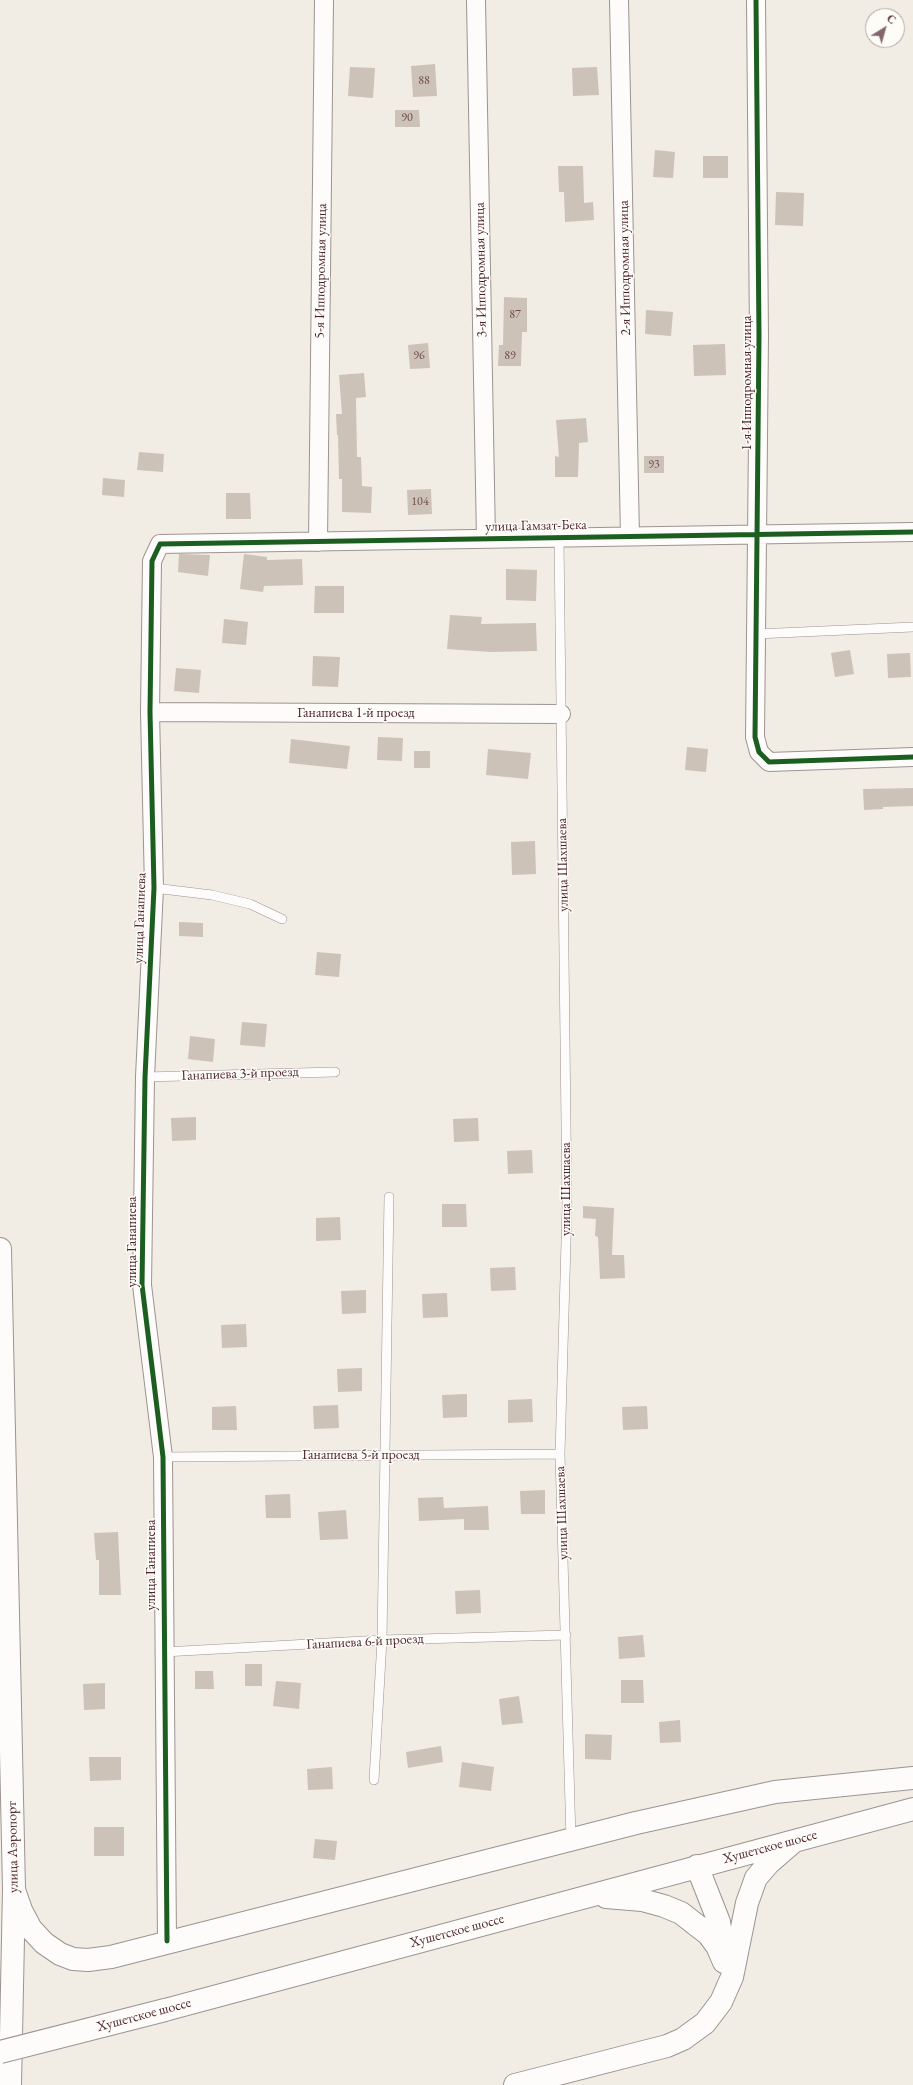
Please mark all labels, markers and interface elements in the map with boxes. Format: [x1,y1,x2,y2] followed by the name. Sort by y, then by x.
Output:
[865,8,905,48] north arrow
[884,11,899,27] text: С
[418,74,430,88] house number: 88
[401,111,413,125] house number: 90
[615,200,635,336] street label: 2-я Ипподромная улица
[471,202,491,338] street label: 3-я Ипподромная улица
[311,203,331,339] street label: 5-я Ипподромная улица
[509,308,521,322] house number: 87
[739,315,755,451] street label: 1-я Ипподромная улица
[413,349,425,363] house number: 96
[504,349,516,363] house number: 89
[648,458,660,472] house number: 93
[411,495,429,509] house number: 104
[485,517,587,535] street label: улица Гамзат-Бека
[297,705,415,721] street label: Ганапиева 1-й проезд
[554,818,572,912] street label: улица Шахшаева
[130,872,150,964] street label: улица Ганапиева
[181,1064,299,1084] street label: Ганапиева 3-й проезд
[558,1142,574,1236] street label: улица Шахшаева
[124,1196,140,1288] street label: улица Ганапиева
[302,1447,420,1463] street label: Ганапиева 5-й проезд
[552,1466,572,1560] street label: улица Шахшаева
[143,1519,159,1611] street label: улица Ганапиева
[306,1631,424,1653] street label: Ганапиева 6-й проезд
[4,1801,22,1893] street label: улица Аэропорт
[721,1826,819,1868] street label: Хушетское шоссе
[408,1910,506,1952] street label: Хушетское шоссе
[95,1994,193,2036] street label: Хушетское шоссе

